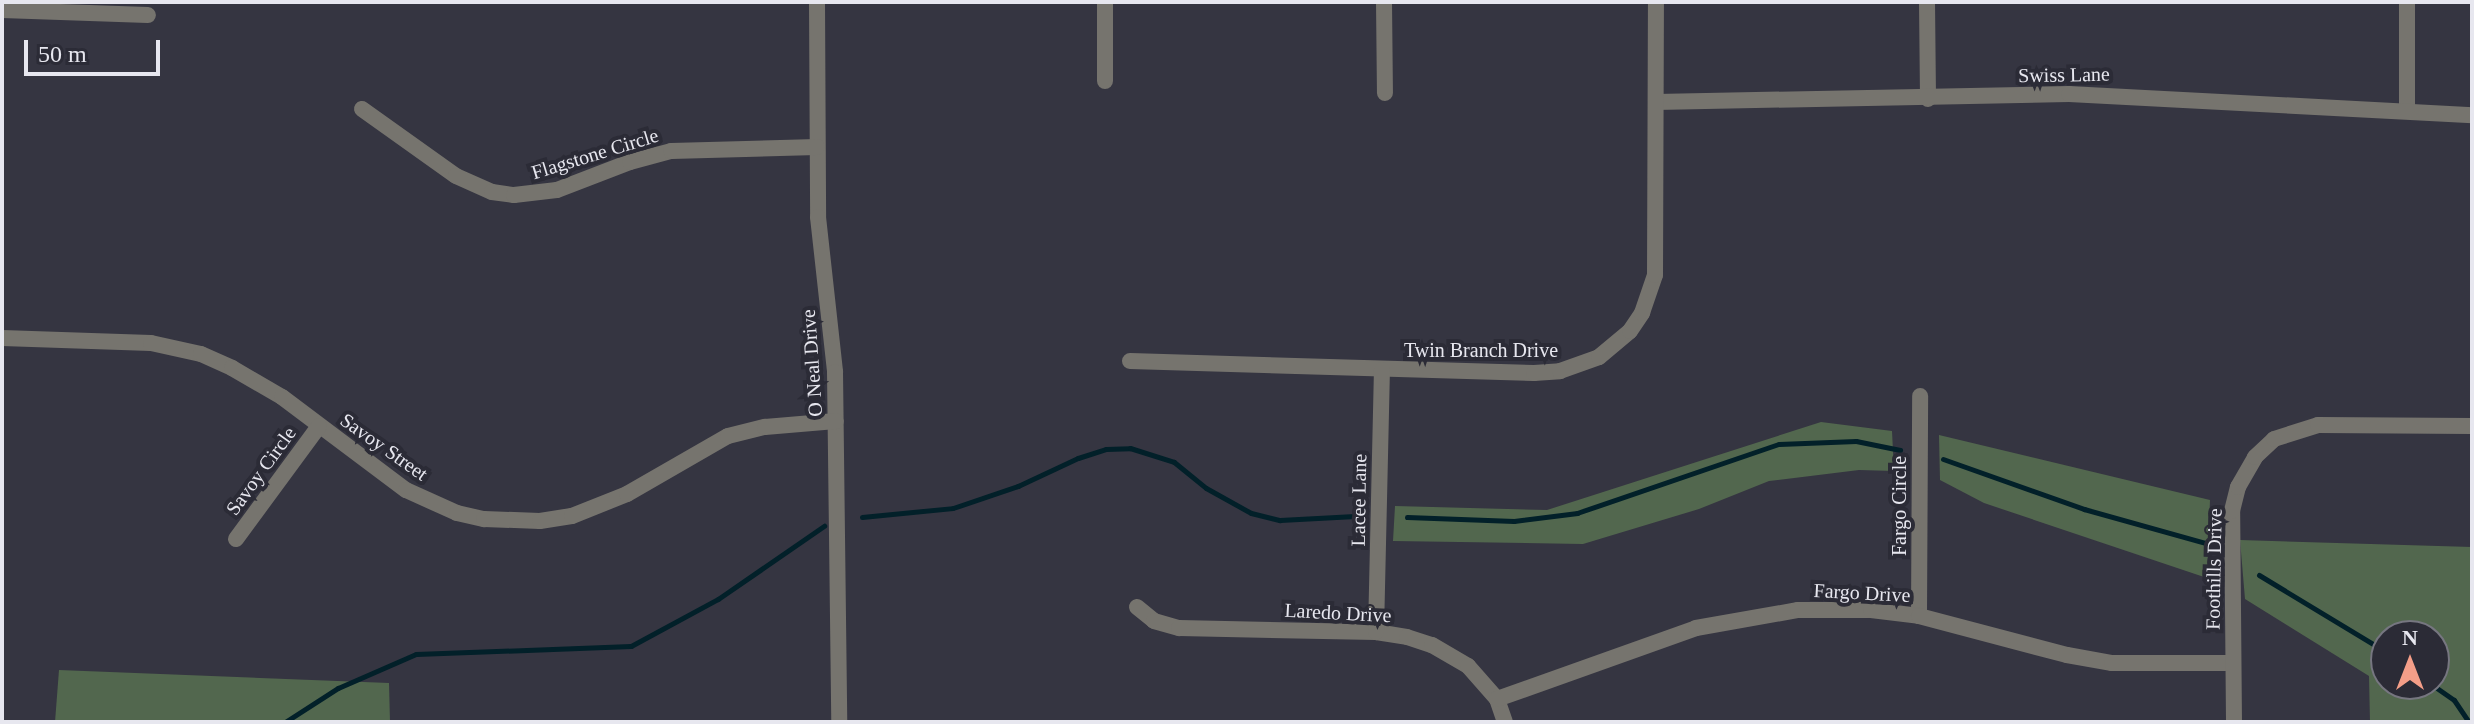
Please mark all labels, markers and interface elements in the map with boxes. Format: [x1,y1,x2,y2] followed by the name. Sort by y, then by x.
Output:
[28,24,164,74] scale bar
[38,41,87,67] text: 50 m
[2018,62,2110,88] street label: Swiss Lane
[529,123,661,185] street label: Flagstone Circle
[796,308,828,418] street label: O Neal Drive
[1404,338,1558,362] street label: Twin Branch Drive
[335,408,433,486] street label: Savoy Street
[221,422,301,520] street label: Savoy Circle
[1346,453,1372,547] street label: Lacee Lane
[1887,456,1911,556] street label: Fargo Circle
[2201,508,2227,630] street label: Foothills Drive
[1813,578,1911,608] street label: Fargo Drive
[1284,598,1392,628] street label: Laredo Drive
[2370,620,2450,700] north arrow
[2402,625,2418,650] text: N

